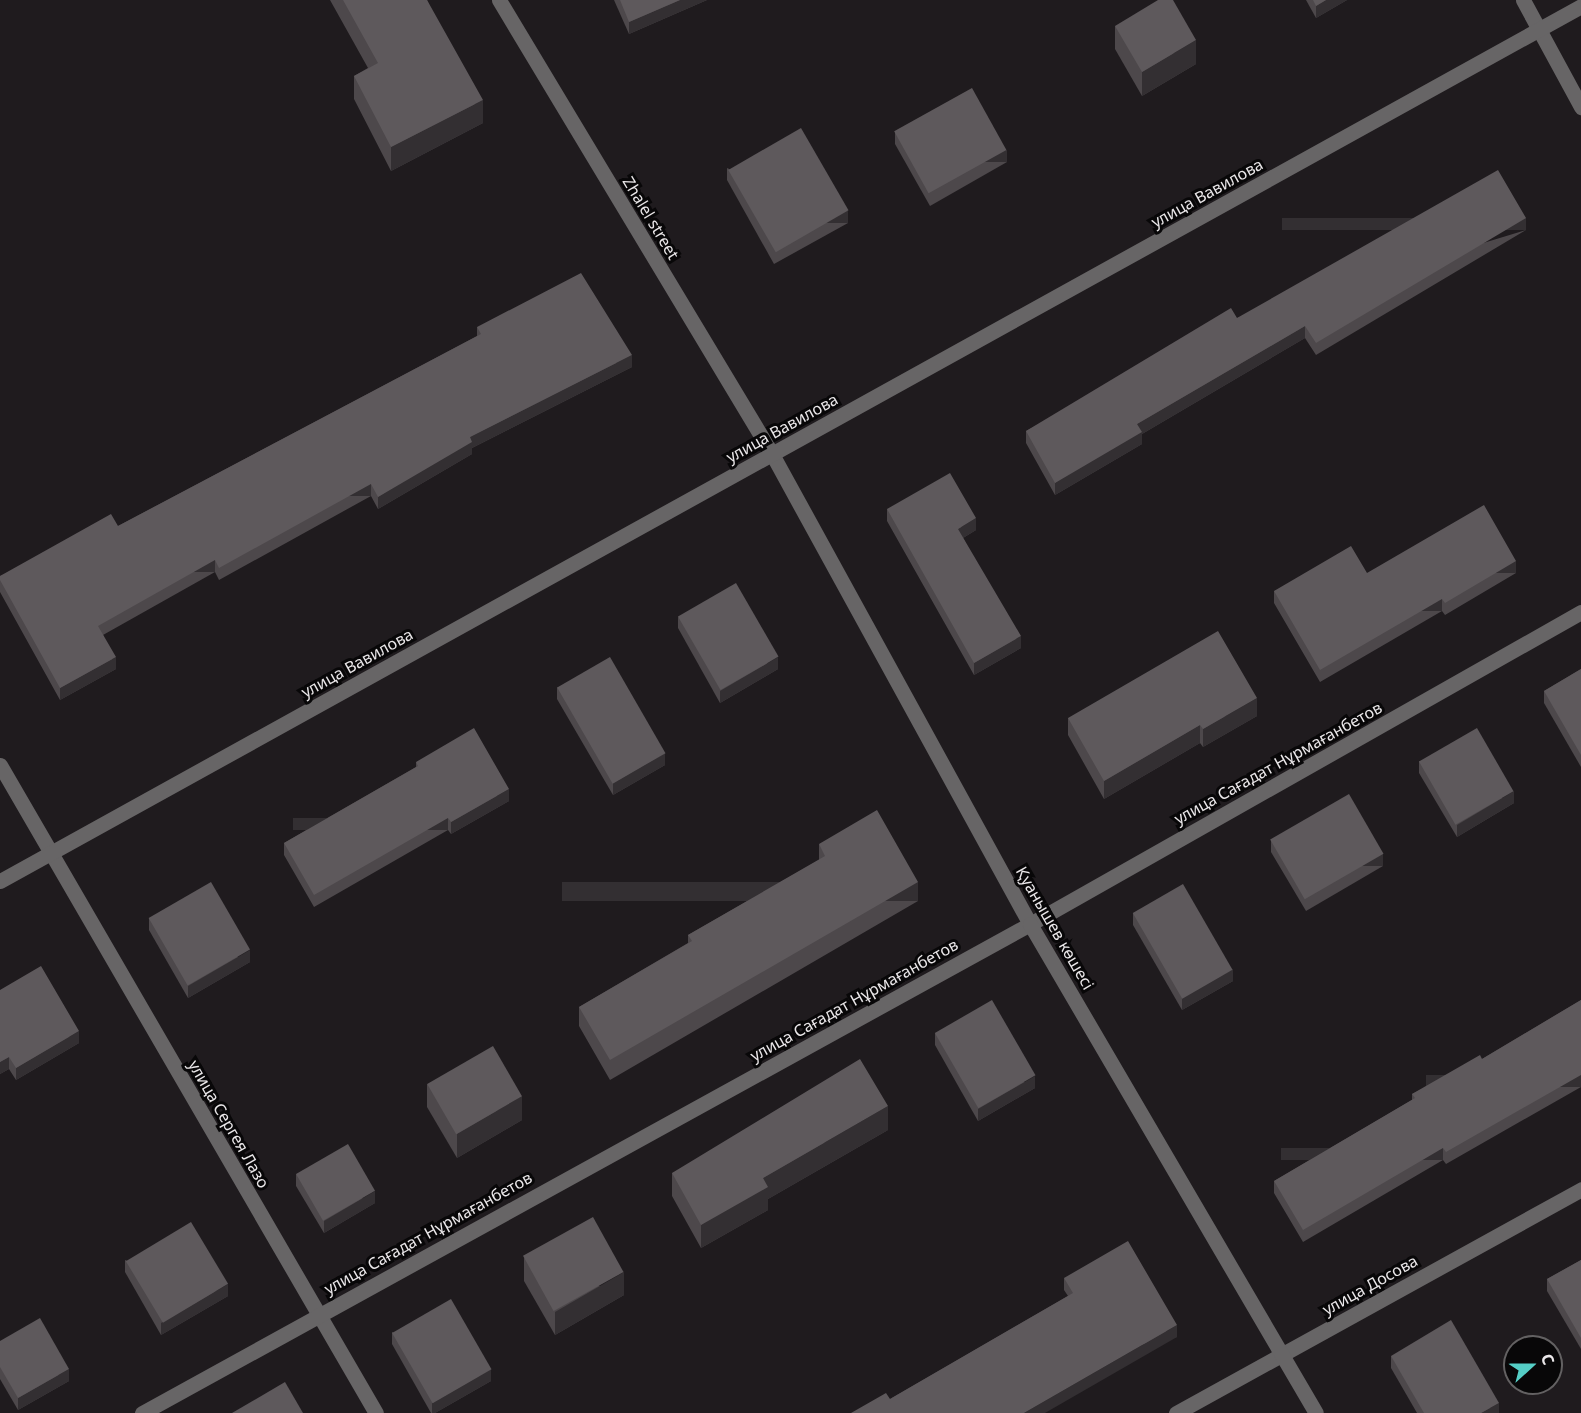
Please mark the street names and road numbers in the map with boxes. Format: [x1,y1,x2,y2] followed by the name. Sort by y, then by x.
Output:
[1148,154,1266,232] street label: улица Вавилова
[619,173,683,263] street label: Zhalel street
[723,389,841,467] street label: улица Вавилова
[298,624,416,702] street label: улица Вавилова
[1171,698,1385,828] street label: улица Сағадат Нұрмағанбетов
[1012,863,1098,993] street label: Қуанышев көшесі
[747,935,961,1065] street label: улица Сағадат Нұрмағанбетов
[185,1057,273,1191] street label: улица Сергея Лазо
[321,1168,535,1298] street label: улица Сағадат Нұрмағанбетов
[1319,1251,1421,1319] street label: улица Досова

